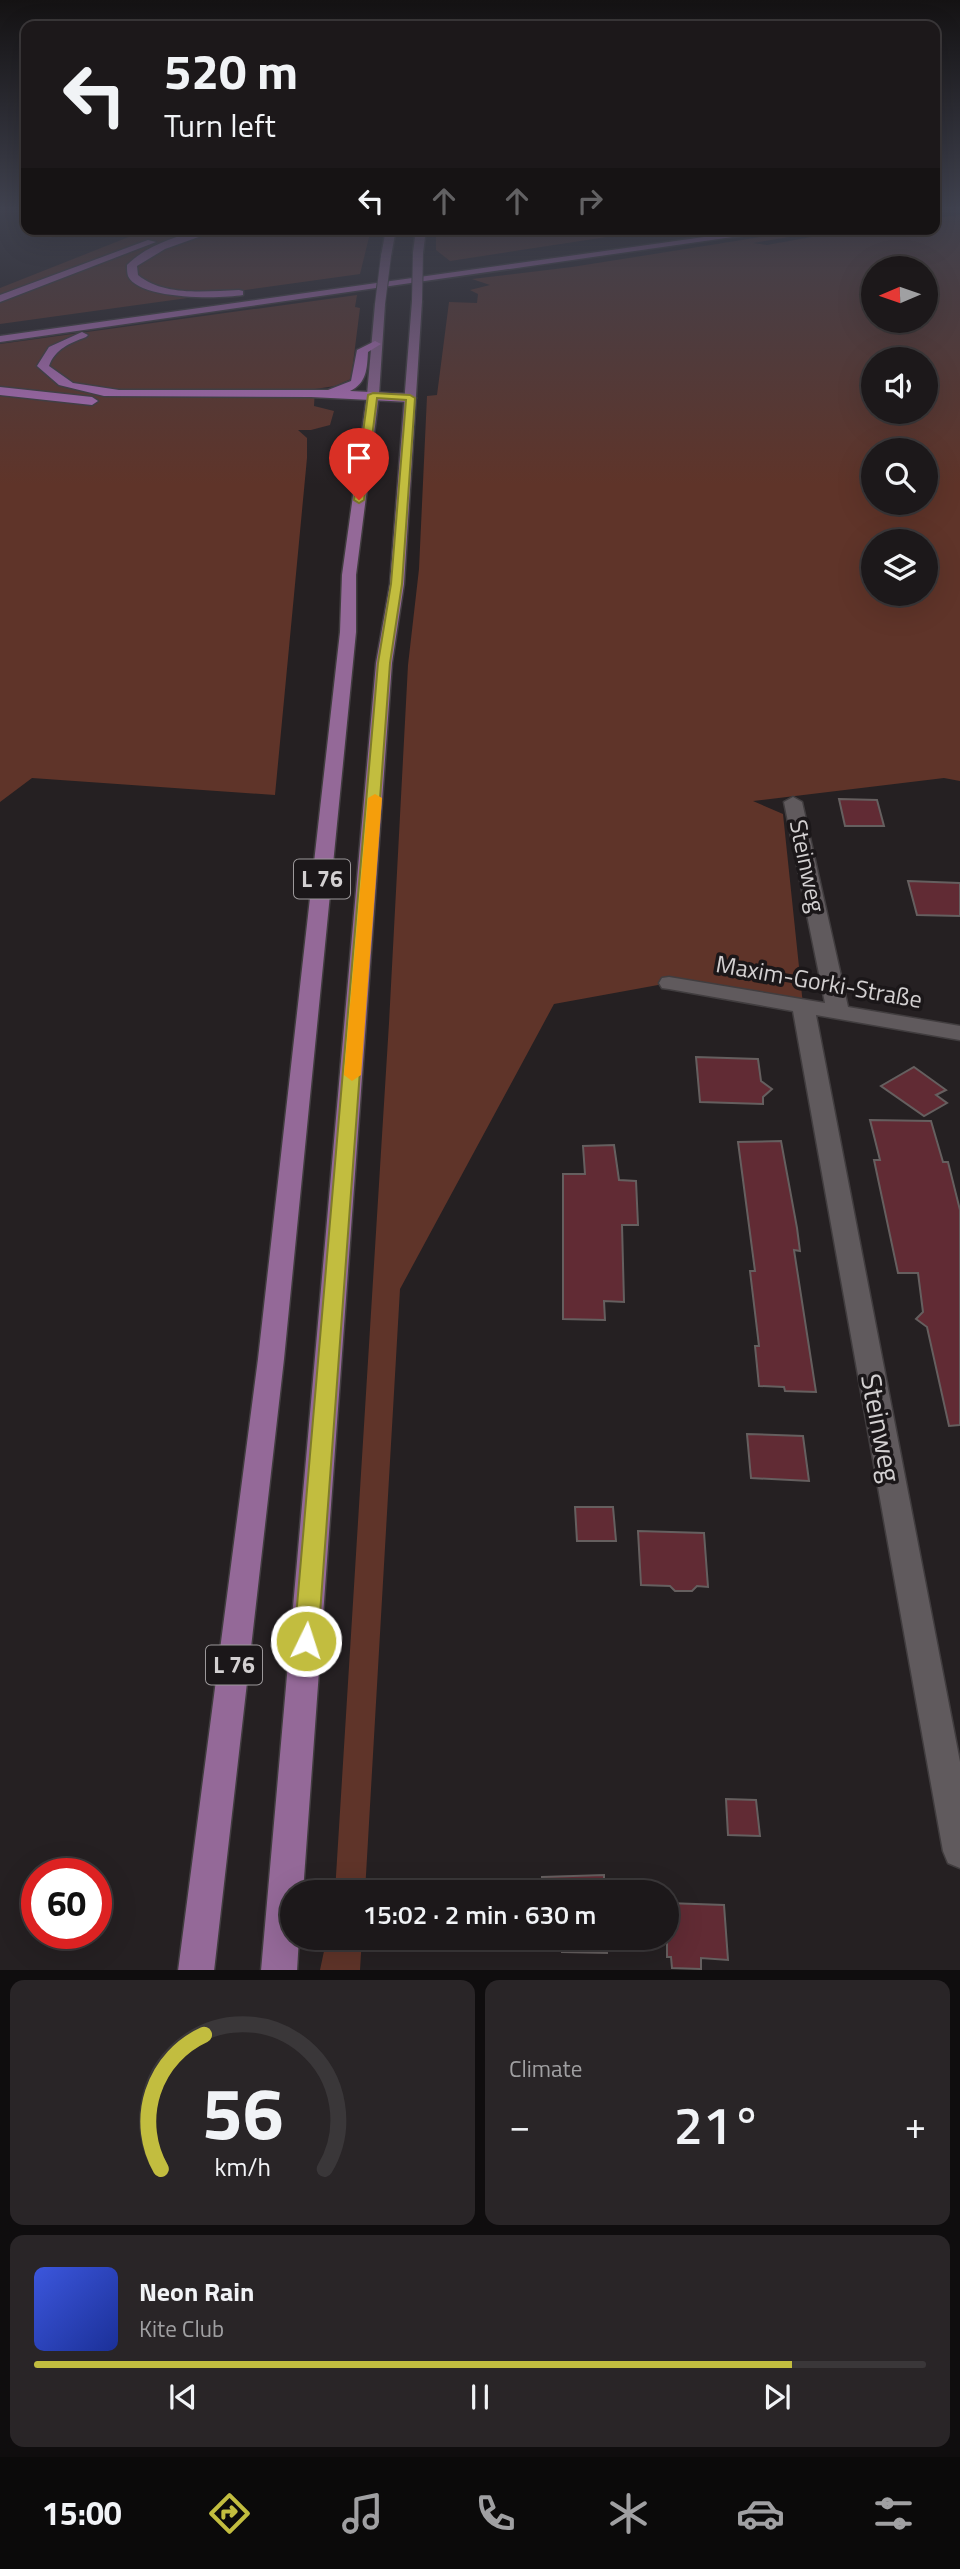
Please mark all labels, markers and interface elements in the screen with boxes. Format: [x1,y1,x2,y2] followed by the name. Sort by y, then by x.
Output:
[164,33,298,108] text: 520 m
[49,49,140,140] icon: left
[164,101,276,149] text: Turn left
[352,182,390,220] icon: left
[425,182,463,220] icon: ahead
[498,182,536,220] icon: ahead
[571,182,609,220] icon: right
[861,256,938,332] north arrow
[861,256,938,606] map controls
[861,347,938,424] button: sound
[329,428,389,500] pin
[861,438,938,515] button: search
[340,439,378,477] icon: arrive
[861,529,938,606] button: layers
[781,816,835,915] street label: Steinweg
[294,860,350,898] road number: L 76
[713,945,925,1017] street label: Maxim-Gorki-Straße
[850,1370,913,1486] street label: Steinweg
[269,1604,343,1678] position arrow
[206,1646,262,1684] road number: L 76
[21,1858,112,1949] speed limit sign: 60
[363,1895,596,1934] text: 15:02 · 2 min · 630 m
[509,2051,582,2086] text: Climate
[202,2057,283,2167] text: 56
[674,2085,761,2164] text: 21°
[509,2096,530,2154] text: −
[905,2096,926,2154] text: +
[214,2147,271,2185] text: km/h
[139,2272,254,2311] text: Neon Rain
[139,2311,224,2346] text: Kite Club
[164,2378,202,2416] icon: previous
[461,2378,499,2416] icon: pause
[758,2378,796,2416] icon: next
[42,2489,122,2537] text: 15:00
[205,2489,254,2538] icon: directions
[338,2489,387,2538] icon: music
[471,2489,520,2538] icon: phone
[604,2489,653,2538] icon: climate
[736,2489,785,2538] icon: car
[869,2489,918,2538] icon: filters

